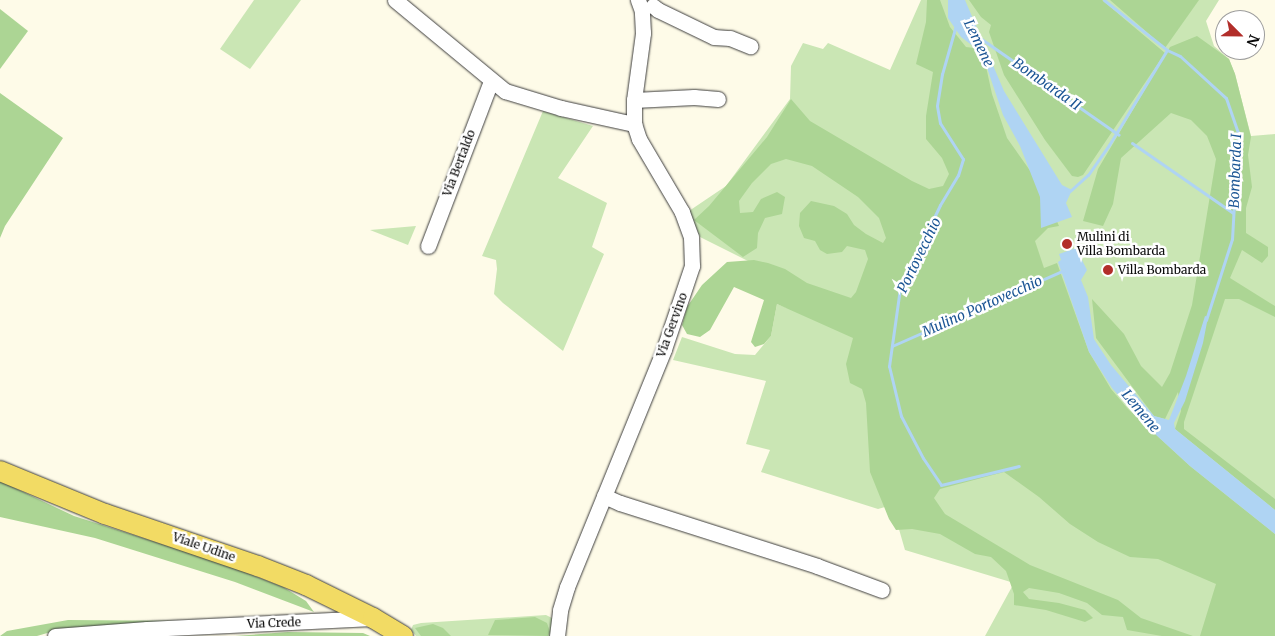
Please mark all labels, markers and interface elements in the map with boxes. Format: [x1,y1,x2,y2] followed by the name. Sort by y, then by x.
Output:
[1215,10,1265,60] north arrow
[960,17,998,69] water label: Lemene
[1242,32,1263,49] text: N
[1010,54,1084,114] water label: Bombarda II
[440,128,478,198] street label: Via Bertaldo
[1225,133,1245,209] water label: Bombarda I
[894,215,944,295] water label: Portovecchio
[1077,230,1165,258] place label: Mulini di Villa Bombarda
[1061,238,1073,250] marker: Mulini di Villa Bombarda
[1118,263,1206,277] place label: Villa Bombarda
[1102,264,1114,276] marker: Villa Bombarda
[919,272,1045,340] water label: Mulino Portovecchio
[654,291,690,359] street label: Via Gervino
[1118,386,1164,436] water label: Lemene
[171,530,237,564] street label: Viale Udine
[247,615,301,631] street label: Via Crede

